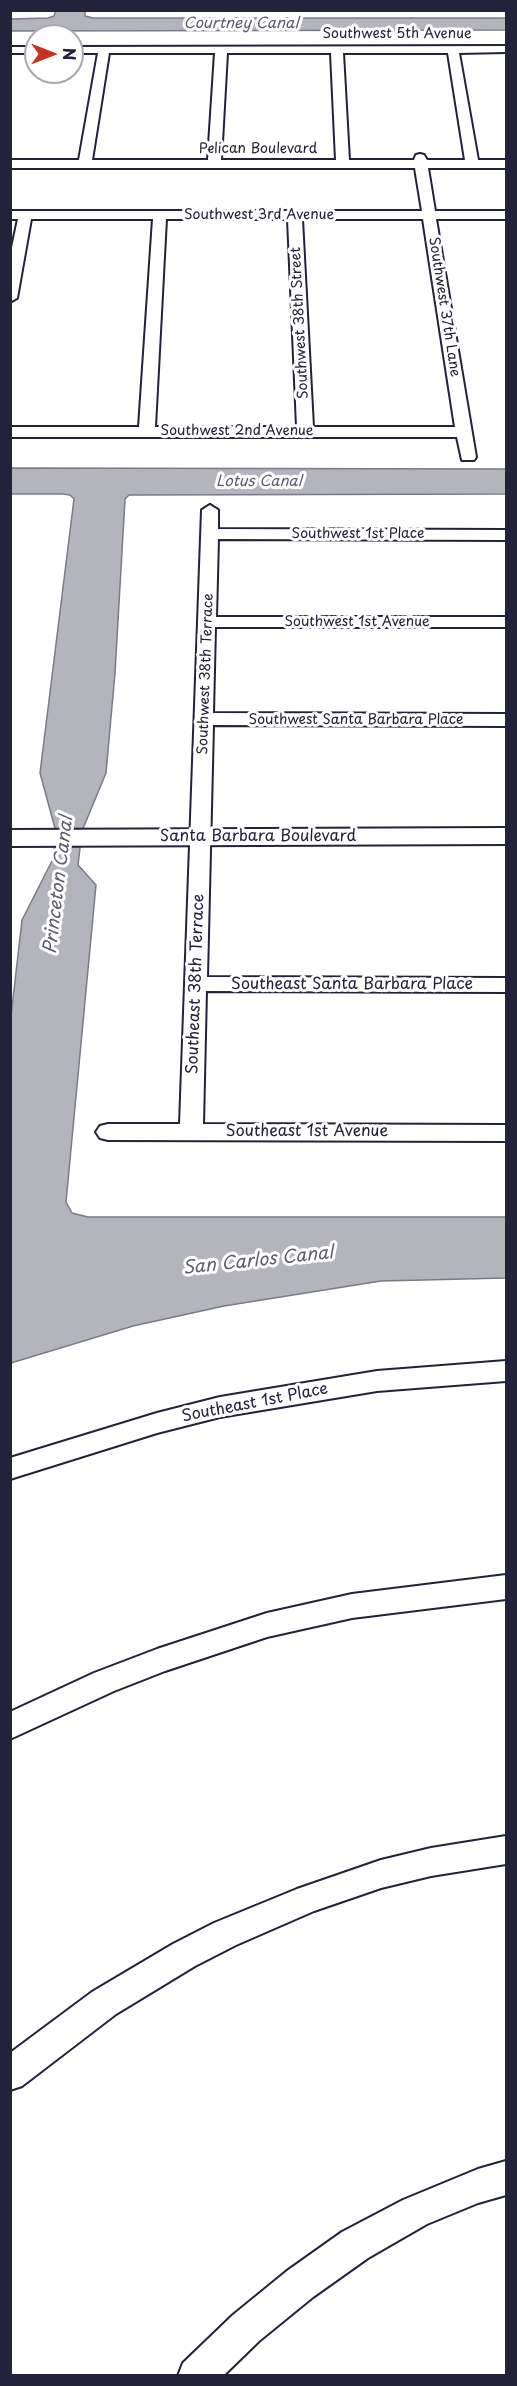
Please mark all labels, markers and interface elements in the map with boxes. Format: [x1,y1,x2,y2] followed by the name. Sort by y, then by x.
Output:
[183,15,299,33] water label: Courtney Canal
[24,24,84,84] north arrow
[322,26,472,42] street label: Southwest 5th Avenue
[58,48,82,60] text: N
[199,141,317,157] street label: Pelican Boulevard
[184,207,334,223] street label: Southwest 3rd Avenue
[425,236,463,378] street label: Southwest 37th Lane
[288,247,312,399] street label: Southwest 38th Street
[161,423,313,439] street label: Southwest 2nd Avenue
[216,473,302,491] water label: Lotus Canal
[292,526,424,542] street label: Southwest 1st Place
[195,593,217,755] street label: Southwest 38th Terrace
[284,614,430,630] street label: Southwest 1st Avenue
[249,712,463,728] street label: Southwest Santa Barbara Place
[40,815,78,955] water label: Princeton Canal
[160,827,356,847] street label: Santa Barbara Boulevard
[183,893,209,1075] street label: Southeast 38th Terrace
[231,975,473,995] street label: Southeast Santa Barbara Place
[226,1122,388,1142] street label: Southeast 1st Avenue
[182,1242,334,1280] water label: San Carlos Canal
[180,1379,330,1427] street label: Southeast 1st Place

